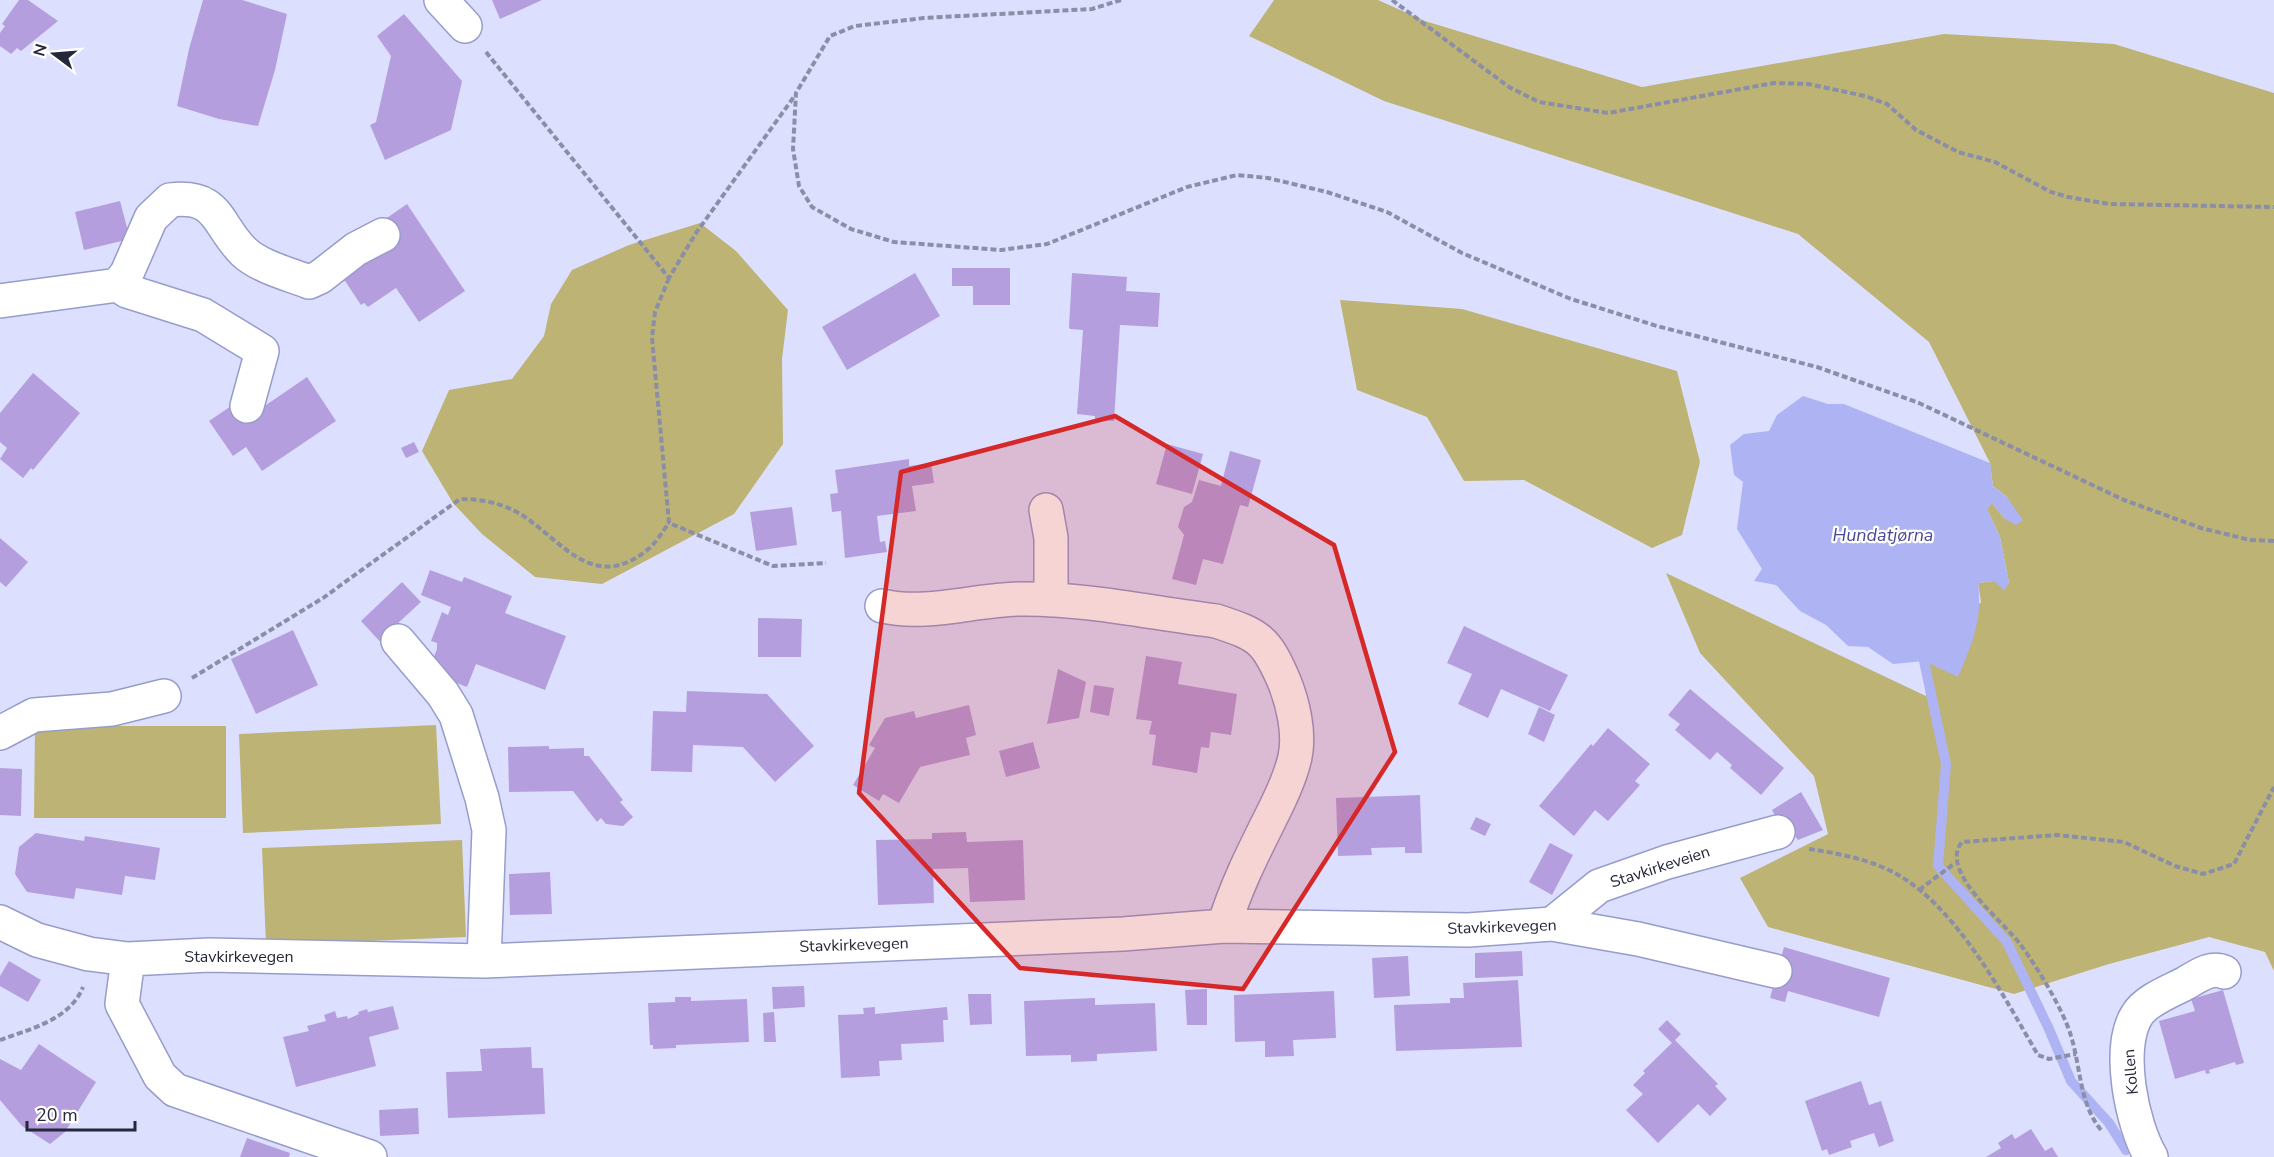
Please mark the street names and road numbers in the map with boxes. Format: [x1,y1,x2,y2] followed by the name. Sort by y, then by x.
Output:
[1607,841,1713,893] street label: Stavkirkeveien
[1447,914,1557,940] street label: Stavkirkevegen
[799,932,909,958] street label: Stavkirkevegen
[184,946,294,968] street label: Stavkirkevegen
[2118,1048,2144,1096] street label: Kollen

